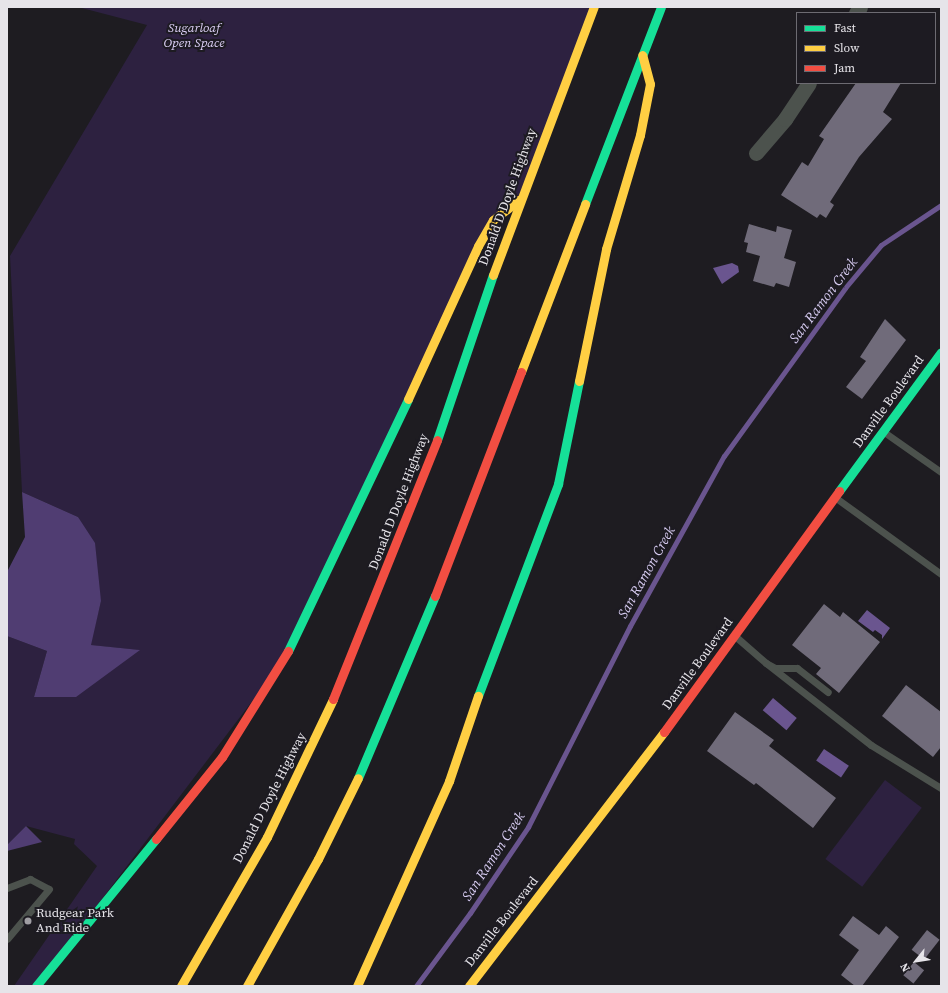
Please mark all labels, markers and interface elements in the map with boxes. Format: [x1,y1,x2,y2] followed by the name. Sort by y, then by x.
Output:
[796,12,936,84] legend
[834,20,856,36] text: Fast
[163,21,225,52] park label: Sugarloaf Open Space
[834,40,859,56] text: Slow
[834,60,855,76] text: Jam
[476,126,540,268] street label: Donald D Doyle Highway
[785,254,861,346] water label: San Ramon Creek
[850,353,928,451] street label: Danville Boulevard
[366,432,432,572] street label: Donald D Doyle Highway
[614,523,678,621] water label: San Ramon Creek
[659,615,737,713] street label: Danville Boulevard
[230,730,310,866] street label: Donald D Doyle Highway
[458,808,528,904] water label: San Ramon Creek
[462,874,542,970] street label: Danville Boulevard
[36,906,114,937] place label: Rudgear Park And Ride
[23,916,33,926] marker: Rudgear Park And Ride
[896,941,936,981] north arrow
[897,960,914,974] text: N

